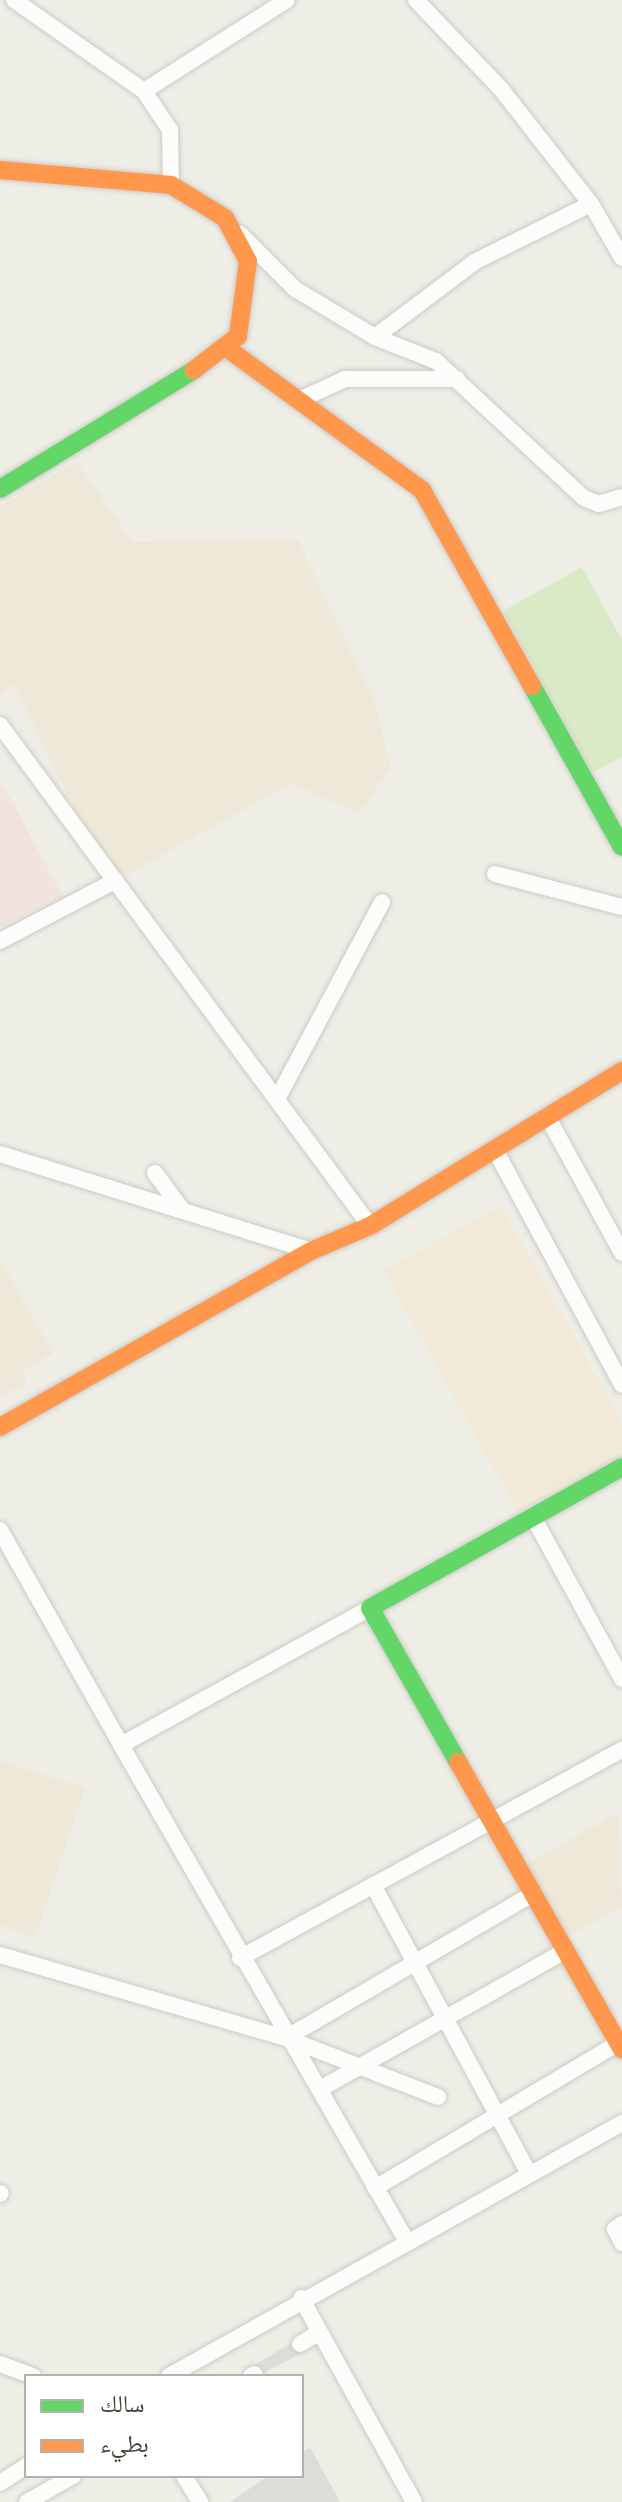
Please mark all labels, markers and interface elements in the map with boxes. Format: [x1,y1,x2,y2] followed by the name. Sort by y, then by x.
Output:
[24,2374,304,2478] legend
[100,2393,145,2417] text: سالك
[100,2433,149,2457] text: بطيء

